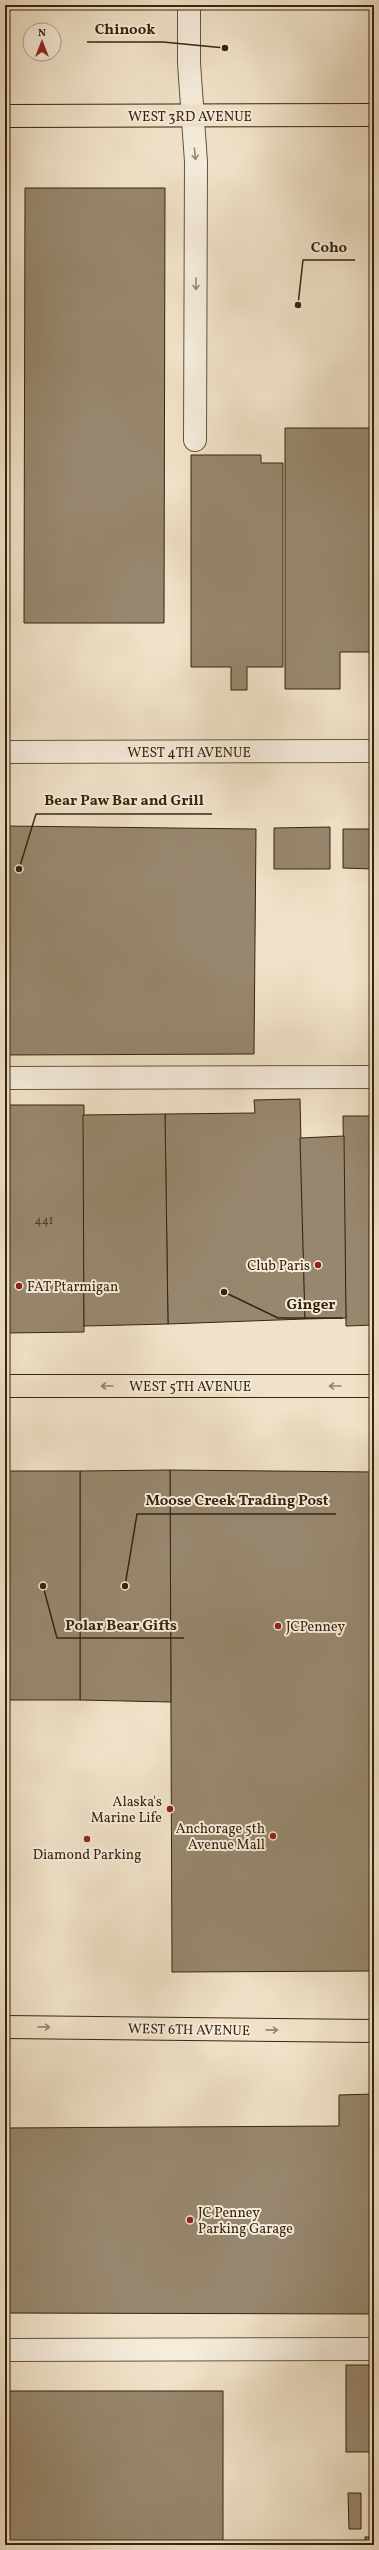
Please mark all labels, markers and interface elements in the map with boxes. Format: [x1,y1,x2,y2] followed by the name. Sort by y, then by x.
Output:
[87,15,163,42] callout: Chinook
[95,20,155,41] text: Chinook
[22,22,62,62] north arrow
[38,26,46,41] text: N
[128,108,252,127] street label: WEST 3RD AVENUE
[192,147,199,160] one-way arrow
[303,233,355,260] callout: Coho
[311,238,348,259] text: Coho
[192,277,200,290] one-way arrow
[127,744,251,763] street label: WEST 4TH AVENUE
[36,787,212,814] callout: Bear Paw Bar and Grill
[44,791,204,812] text: Bear Paw Bar and Grill
[35,1213,53,1229] house number: 441
[247,1257,310,1276] place label: Club Paris
[313,1260,323,1270] marker: Club Paris
[27,1278,118,1297] place label: FAT Ptarmigan
[14,1281,24,1291] marker: FAT Ptarmigan
[278,1291,343,1318] callout: Ginger
[287,1295,335,1316] text: Ginger
[129,1378,251,1397] street label: WEST 5TH AVENUE
[101,1382,114,1390] one-way arrow
[329,1382,342,1390] one-way arrow
[137,1487,336,1514] callout: Moose Creek Trading Post
[146,1491,329,1512] text: Moose Creek Trading Post
[57,1611,184,1638] callout: Polar Bear Gifts
[65,1616,177,1637] text: Polar Bear Gifts
[286,1618,345,1637] place label: JCPenney
[273,1621,283,1631] marker: JCPenney
[91,1793,162,1828] place label: Alaska's Marine Life
[165,1804,175,1814] marker: Alaska's Marine Life
[176,1820,265,1855] place label: Anchorage 5th Avenue Mall
[268,1831,278,1841] marker: Anchorage 5th Avenue Mall
[82,1834,92,1844] marker: Diamond Parking
[33,1846,141,1865] place label: Diamond Parking
[128,2020,250,2041] street label: WEST 6TH AVENUE
[37,2024,50,2031] one-way arrow
[265,2026,278,2034] one-way arrow
[198,2204,293,2239] place label: JC Penney Parking Garage
[185,2215,195,2225] marker: JC Penney Parking Garage

